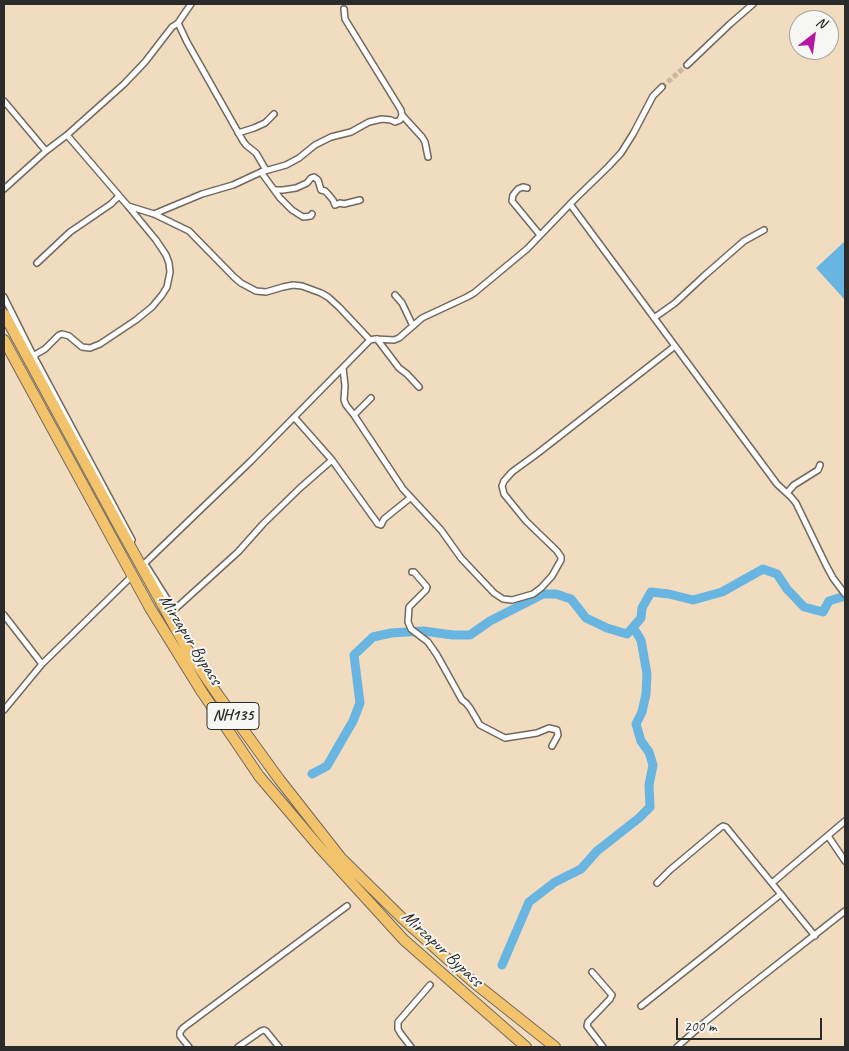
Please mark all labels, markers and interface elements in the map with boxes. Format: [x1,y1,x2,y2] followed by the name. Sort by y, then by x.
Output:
[789,10,839,60] north arrow
[813,13,829,32] text: N
[154,591,226,689] street label: Mirzapur Bypass
[207,702,259,729] road number: NH135
[397,906,487,992] street label: Mirzapur Bypass
[679,1008,825,1040] scale bar
[684,1017,716,1036] text: 200 m

